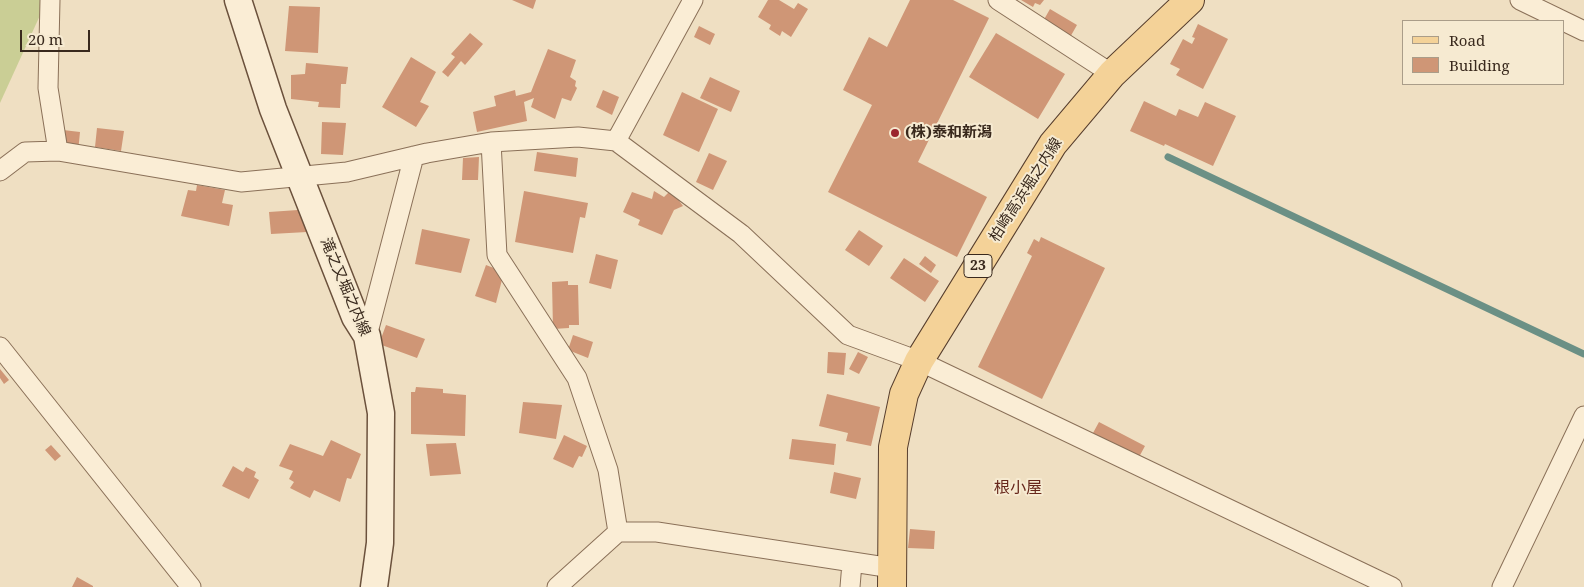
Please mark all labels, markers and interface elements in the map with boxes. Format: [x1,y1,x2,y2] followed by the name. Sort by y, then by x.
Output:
[22,20,92,52] scale bar
[1402,20,1564,85] legend
[28,29,63,49] text: 20 m
[1449,30,1485,50] text: Road
[1449,55,1510,75] text: Building
[905,124,992,142] place label: (株)泰和新潟
[889,127,901,139] marker: (株)泰和新潟
[986,135,1066,245] street label: 柏崎高浜堀之内線
[316,235,374,339] street label: 滝之又堀之内線
[964,255,992,278] road number: 23
[994,478,1042,498] district label: 根小屋

